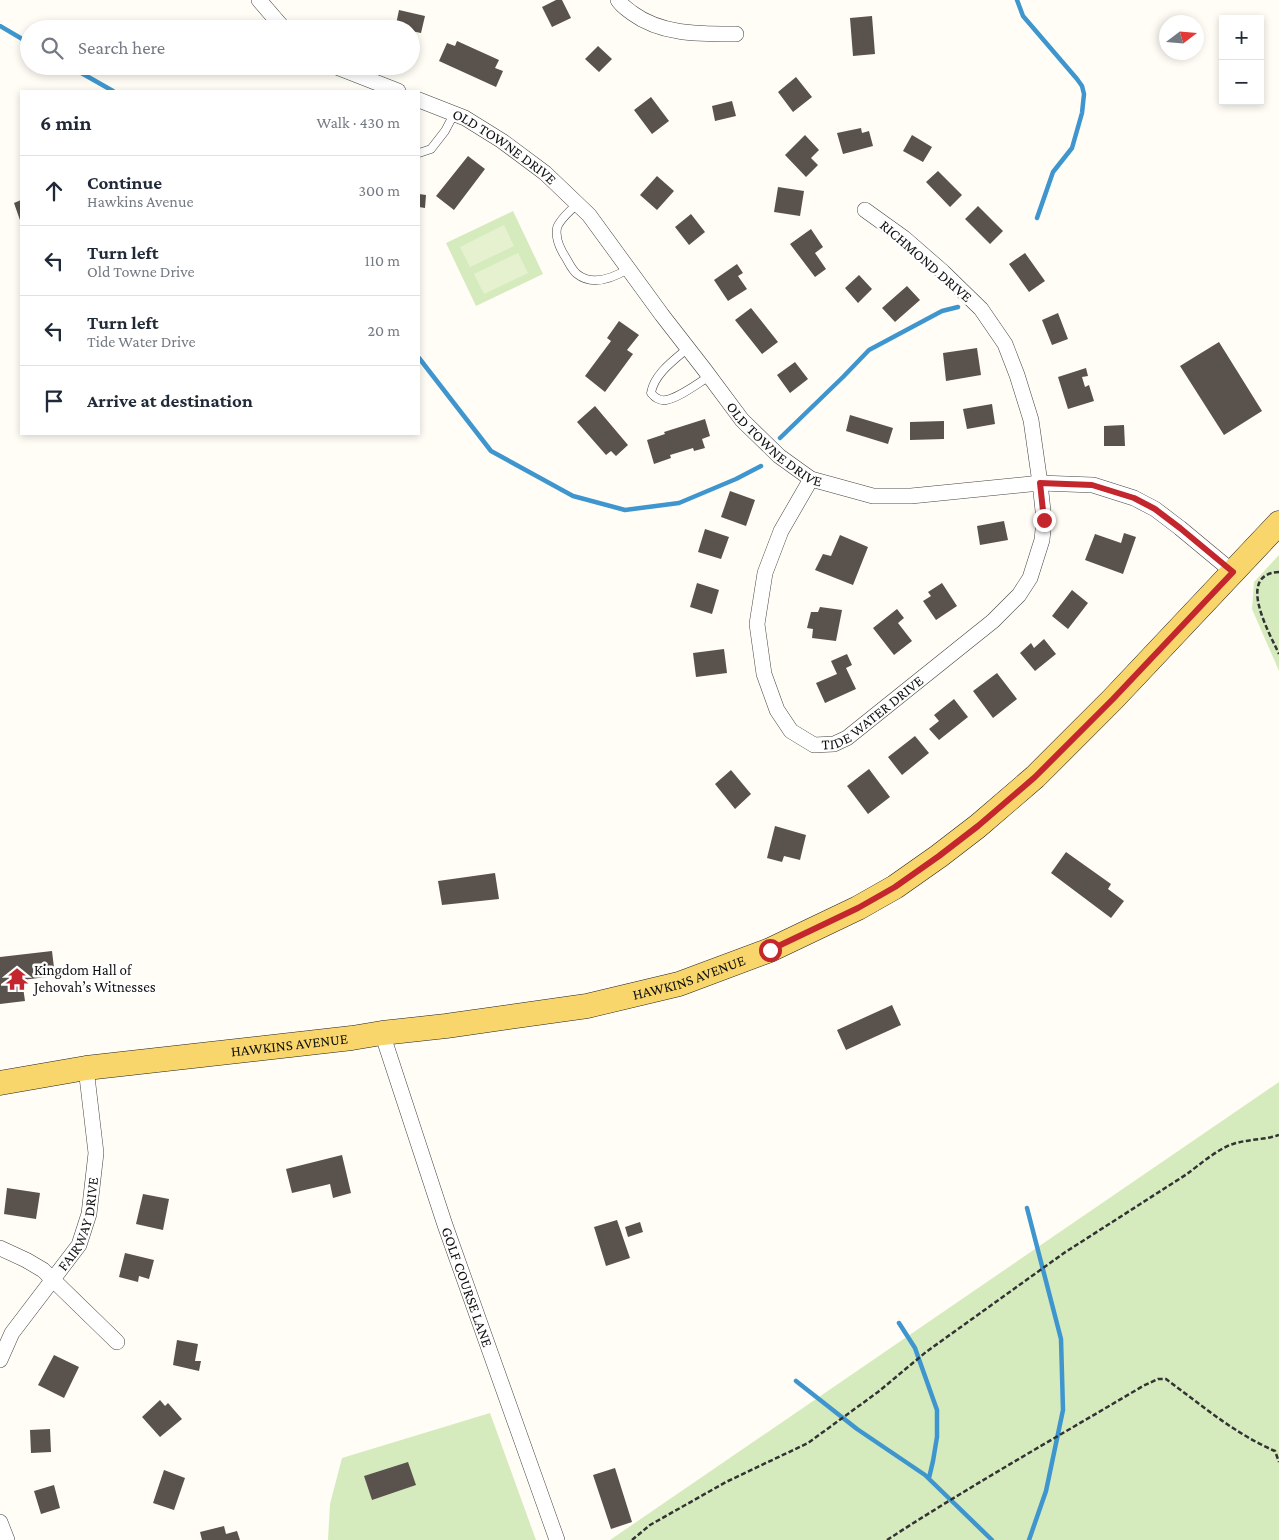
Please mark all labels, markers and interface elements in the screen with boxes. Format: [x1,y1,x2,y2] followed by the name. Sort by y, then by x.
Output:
[1159,15,1204,60] north arrow
[1219,15,1264,105] map controls
[1219,15,1264,60] button: +
[20,20,420,75] search box
[38,34,66,62] icon: search
[78,37,165,58] text: Search here
[1219,60,1264,105] button: −
[450,106,560,188] street label: OLD TOWNE DRIVE
[40,111,91,135] text: 6 min
[316,114,400,131] text: Walk · 430 m
[87,172,162,193] text: Continue
[40,177,68,205] icon: ahead
[358,182,400,199] text: 300 m
[87,193,193,210] text: Hawkins Avenue
[877,217,975,305] street label: RICHMOND DRIVE
[87,242,159,263] text: Turn left
[40,247,68,275] icon: left
[364,252,400,269] text: 110 m
[87,263,195,280] text: Old Towne Drive
[87,312,159,333] text: Turn left
[40,317,68,345] icon: left
[367,322,400,339] text: 20 m
[87,333,195,350] text: Tide Water Drive
[40,387,68,415] icon: arrive
[87,390,253,411] text: Arrive at destination
[723,399,824,490] street label: OLD TOWNE DRIVE
[1033,509,1056,532] route end
[821,672,926,753] street label: TIDE WATER DRIVE
[759,939,782,962] route start
[631,952,747,1003] street label: HAWKINS AVENUE
[32,962,156,996] place label: Kingdom Hall of Jehovah’s Witnesses
[4,966,30,992] temple icon: Kingdom Hall of Jehovah’s Witnesses
[230,1031,349,1060] street label: HAWKINS AVENUE
[54,1176,101,1274] street label: FAIRWAY DRIVE
[438,1225,496,1349] street label: GOLF COURSE LANE

